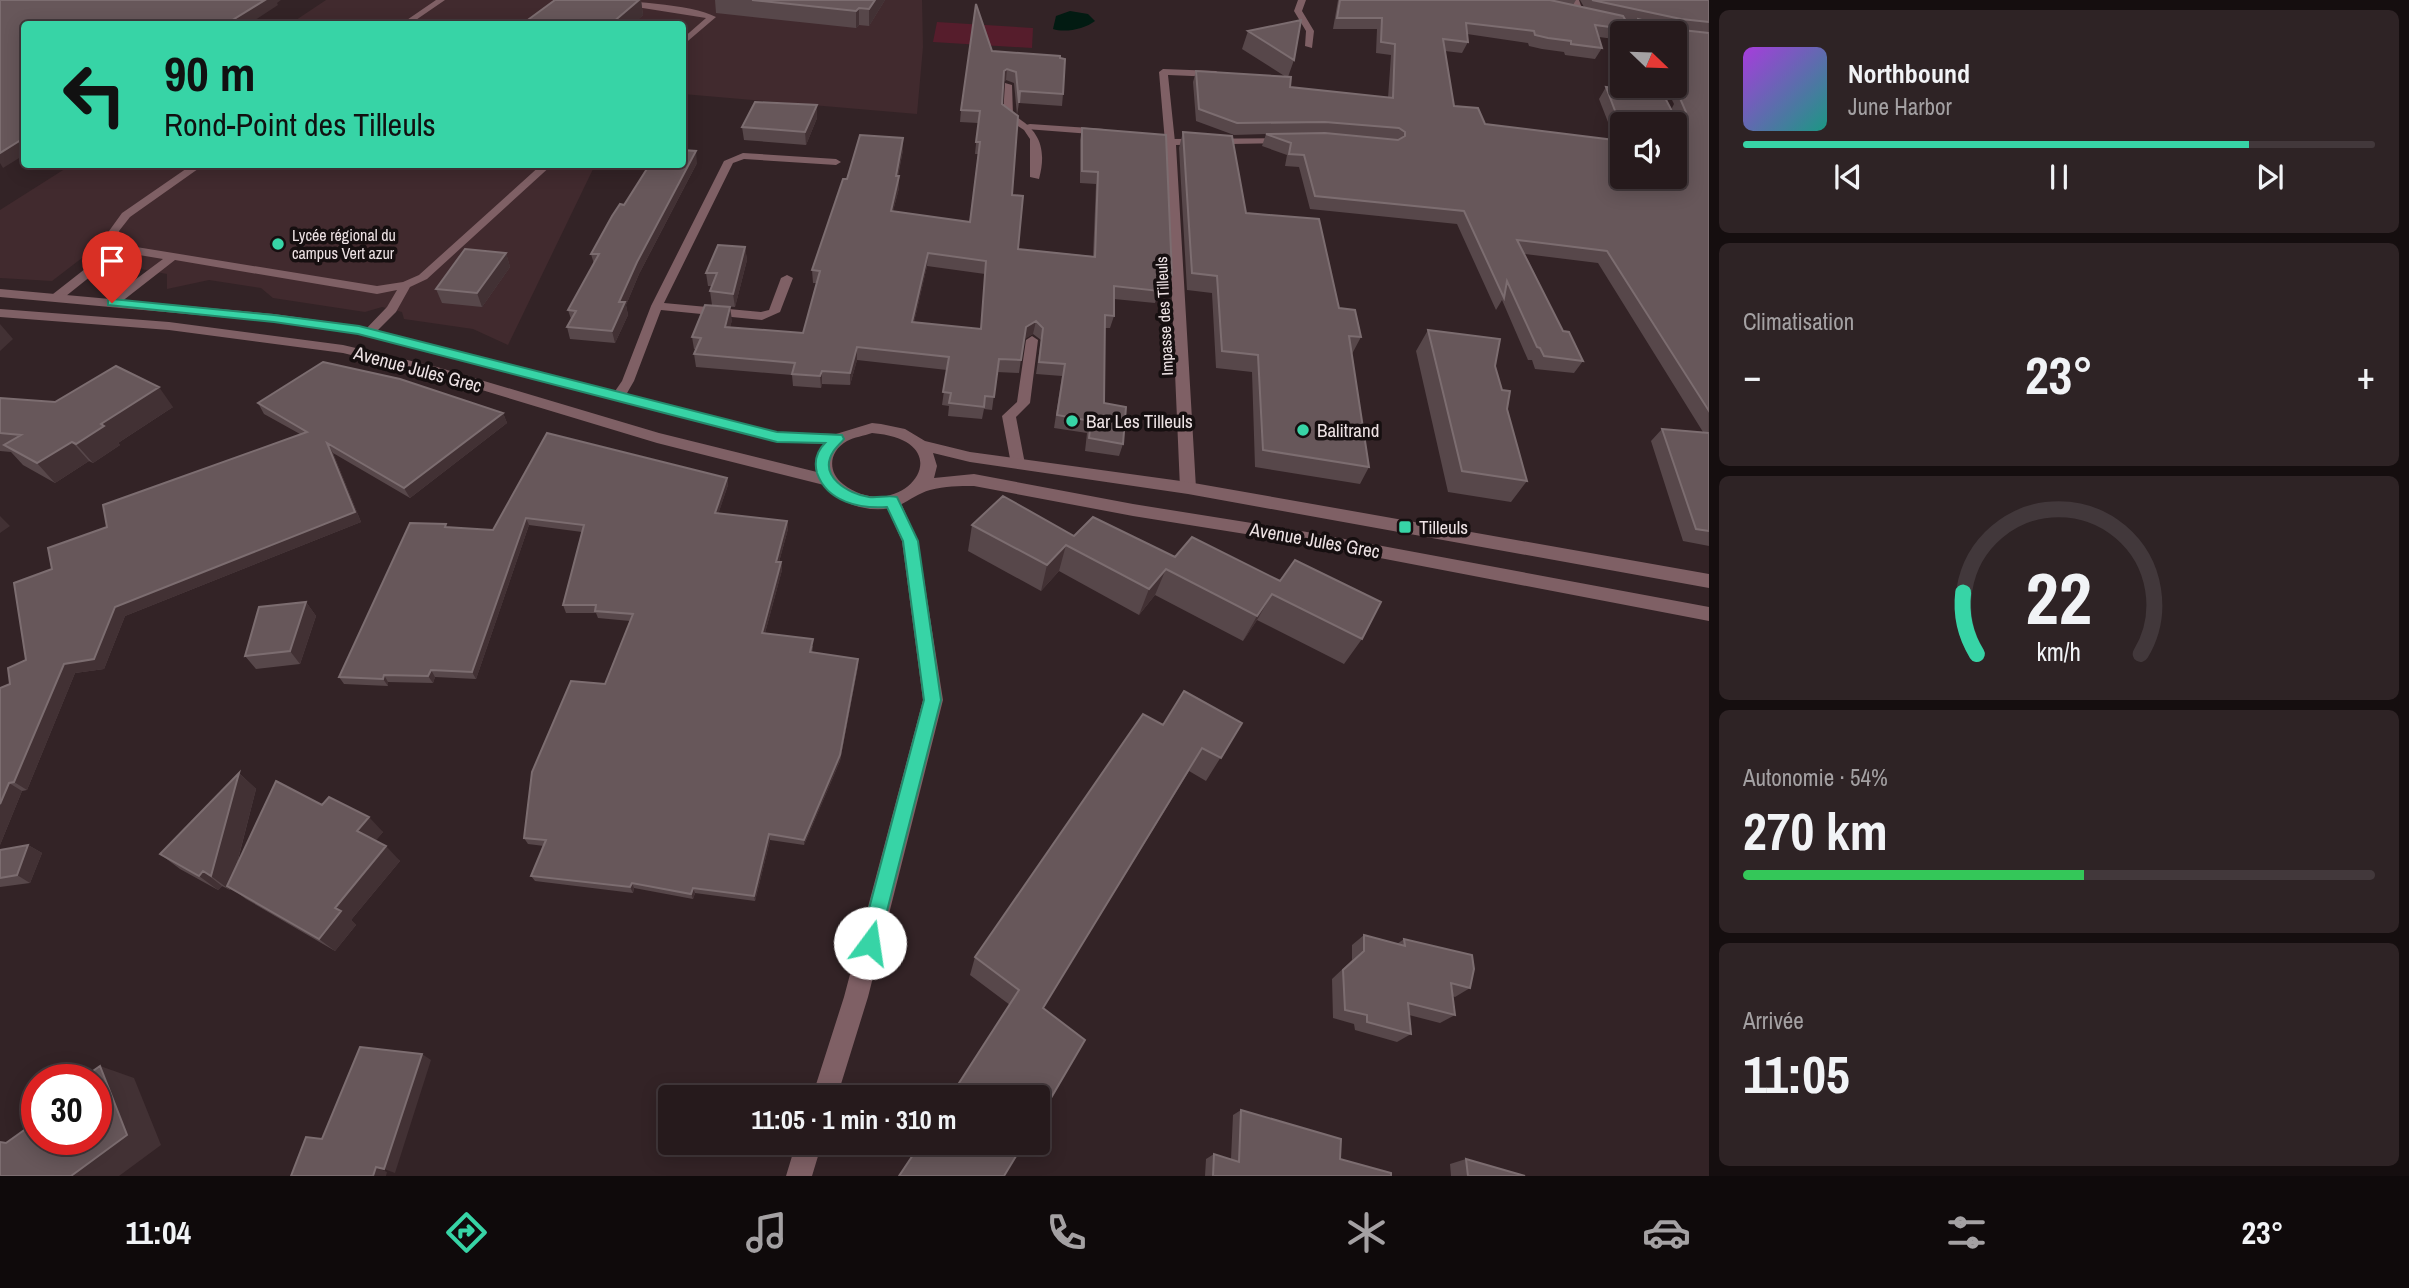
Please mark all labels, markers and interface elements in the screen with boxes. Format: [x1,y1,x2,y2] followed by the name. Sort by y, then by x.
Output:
[1610,21,1687,98] north arrow
[1610,21,1687,189] map controls
[164,40,256,106] text: 90 m
[49,49,140,140] icon: left
[1848,56,1970,91] text: Northbound
[1848,91,1952,122] text: June Harbor
[164,103,436,146] text: Rond-Point des Tilleuls
[1610,112,1687,189] button: sound
[1829,158,1867,196] icon: previous
[2040,158,2078,196] icon: pause
[2251,158,2289,196] icon: next
[292,224,396,264] place label: Lycée régional du campus Vert azur
[82,231,142,303] pin
[270,236,286,252] marker: Lycée régional du campus Vert azur
[93,242,131,280] icon: arrive
[1150,256,1178,376] street label: Impasse des Tilleuls
[1743,306,1854,337] text: Climatisation
[350,339,485,399] street label: Avenue Jules Grec
[2025,340,2093,410] text: 23°
[1743,350,1761,401] text: −
[2357,350,2375,401] text: +
[1086,408,1193,434] place label: Bar Les Tilleuls
[1064,413,1080,429] marker: Bar Les Tilleuls
[1317,417,1379,443] place label: Balitrand
[1295,422,1311,438] marker: Balitrand
[1419,514,1468,540] place label: Tilleuls
[1247,516,1382,564] street label: Avenue Jules Grec
[1397,519,1413,535] marker: Tilleuls
[2026,549,2092,647] text: 22
[2037,635,2081,669] text: km/h
[1743,762,1888,793] text: Autonomie · 54%
[1743,796,1888,866] text: 270 km
[833,906,907,980] position arrow
[1743,1005,1804,1036] text: Arrivée
[1743,1039,1850,1109] text: 11:05
[21,1064,112,1155] speed limit sign: 30
[751,1102,957,1137] text: 11:05 · 1 min · 310 m
[442,1208,491,1257] icon: directions
[742,1208,791,1257] icon: music
[1042,1208,1091,1257] icon: phone
[1342,1208,1391,1257] icon: climate
[1642,1208,1691,1257] icon: car
[1942,1208,1991,1257] icon: filters
[125,1211,191,1254] text: 11:04
[2241,1211,2283,1254] text: 23°

